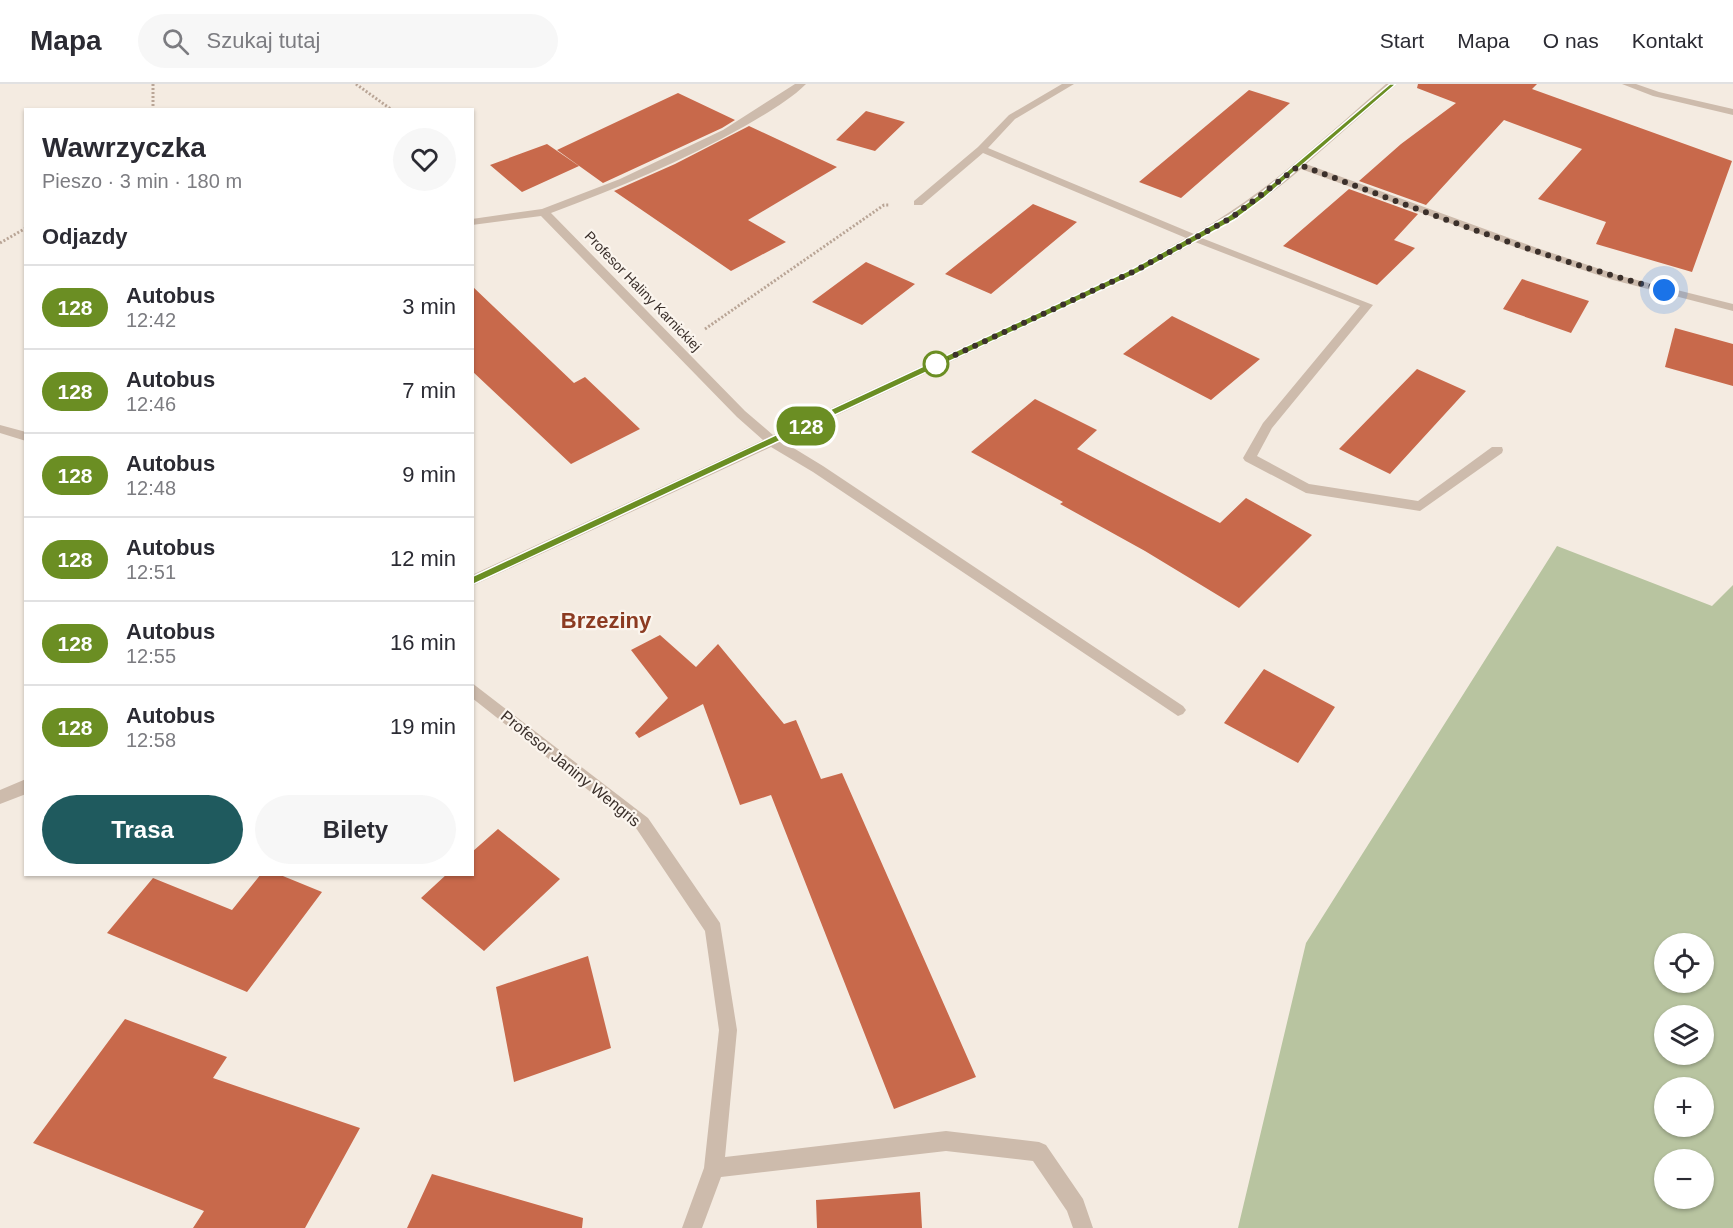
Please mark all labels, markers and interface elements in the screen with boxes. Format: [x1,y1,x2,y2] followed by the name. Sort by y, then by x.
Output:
[138,14,558,68] search box
[30,25,102,56] text: Mapa
[159,25,192,58] icon: search
[207,28,320,53] text: Szukaj tutaj
[1380,29,1424,52] text: Start
[1457,29,1510,52] text: Mapa
[1543,29,1599,52] text: O nas
[1632,29,1703,52] text: Kontakt
[393,128,456,191] button: heart
[42,132,206,163] text: Wawrzyczka
[42,170,242,192] text: Pieszo · 3 min · 180 m
[42,224,128,249] text: Odjazdy
[582,228,704,354] street label: Profesor Haliny Karnickiej
[1649,275,1679,305] your location
[126,283,215,308] text: Autobus
[402,294,456,319] text: 3 min
[57,296,93,319] text: 128
[126,309,176,331] text: 12:42
[923,351,949,377] unlabelled marker
[126,367,215,392] text: Autobus
[402,378,456,403] text: 7 min
[57,380,93,403] text: 128
[126,393,176,415] text: 12:46
[772,406,840,446] line badge: 128
[788,415,824,438] text: 128
[126,451,215,476] text: Autobus
[402,462,456,487] text: 9 min
[57,464,93,487] text: 128
[126,477,176,499] text: 12:48
[126,535,215,560] text: Autobus
[390,546,456,571] text: 12 min
[57,548,93,571] text: 128
[126,561,176,583] text: 12:51
[561,608,652,633] district label: Brzeziny
[126,619,215,644] text: Autobus
[390,630,456,655] text: 16 min
[57,632,93,655] text: 128
[126,645,176,667] text: 12:55
[126,703,215,728] text: Autobus
[498,707,644,830] street label: Profesor Janiny Wengris
[390,714,456,739] text: 19 min
[57,716,93,739] text: 128
[126,729,176,751] text: 12:58
[42,795,243,864] button: Trasa
[255,795,456,864] button: Bilety
[1654,933,1714,1209] map controls
[1654,933,1714,993] button: locate
[1654,1005,1714,1065] button: layers
[1654,1077,1714,1137] button: +
[1654,1149,1714,1209] button: −

